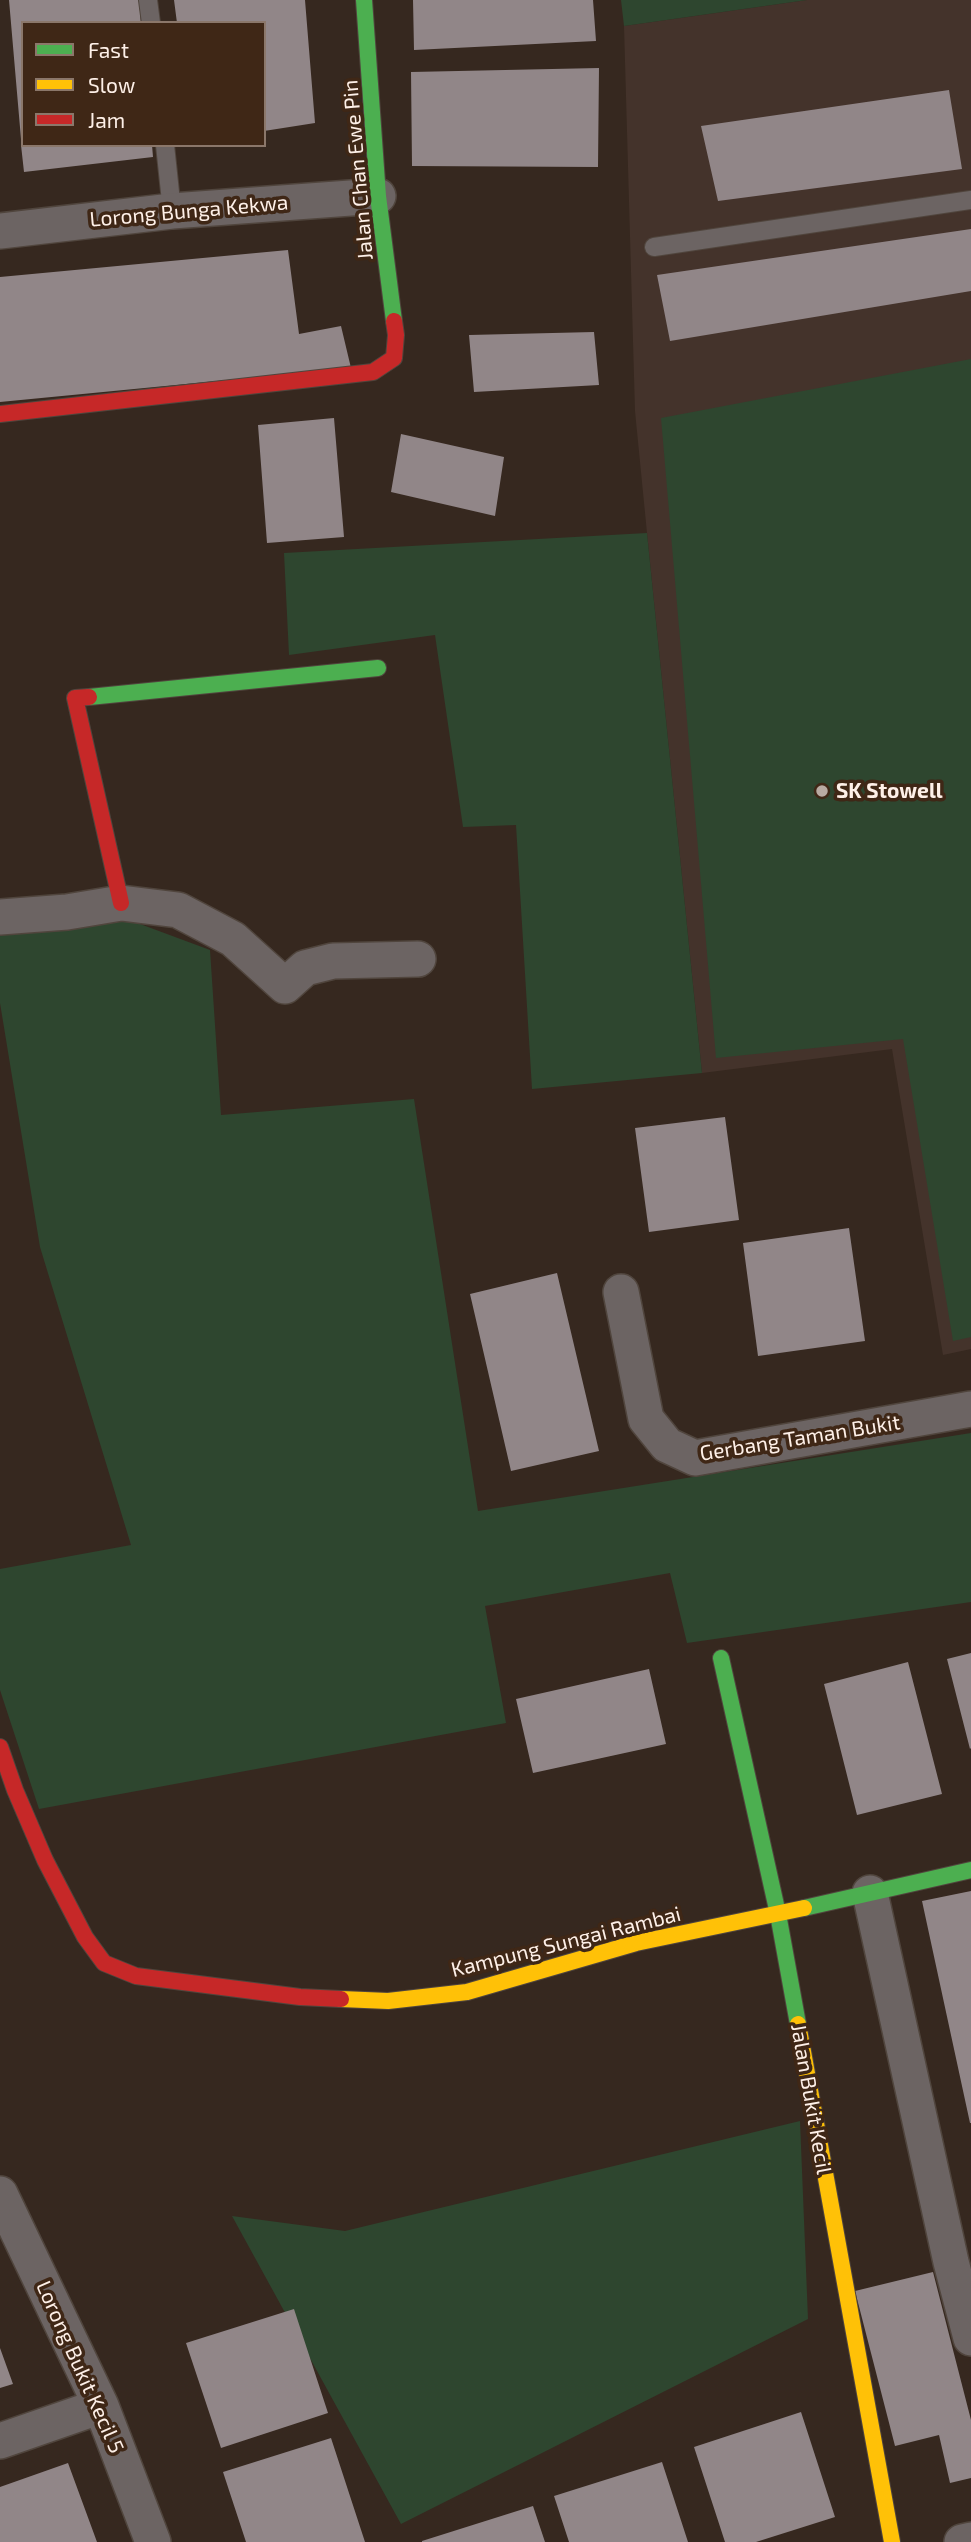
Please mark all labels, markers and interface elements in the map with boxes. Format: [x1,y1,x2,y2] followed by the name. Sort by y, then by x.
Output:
[21,21,266,147] legend
[88,37,129,62] text: Fast
[88,72,135,97] text: Slow
[338,79,378,261] street label: Jalan Chan Ewe Pin
[88,107,125,132] text: Jam
[89,190,289,232] street label: Lorong Bunga Kekwa
[836,778,943,804] place label: SK Stowell
[814,783,830,799] marker: SK Stowell
[698,1410,902,1466] street label: Gerbang Taman Bukit
[449,1901,683,1983] street label: Kampung Sungai Rambai
[785,2022,837,2176] street label: Jalan Bukit Kecil
[31,2277,129,2457] street label: Lorong Bukit Kecil 5

